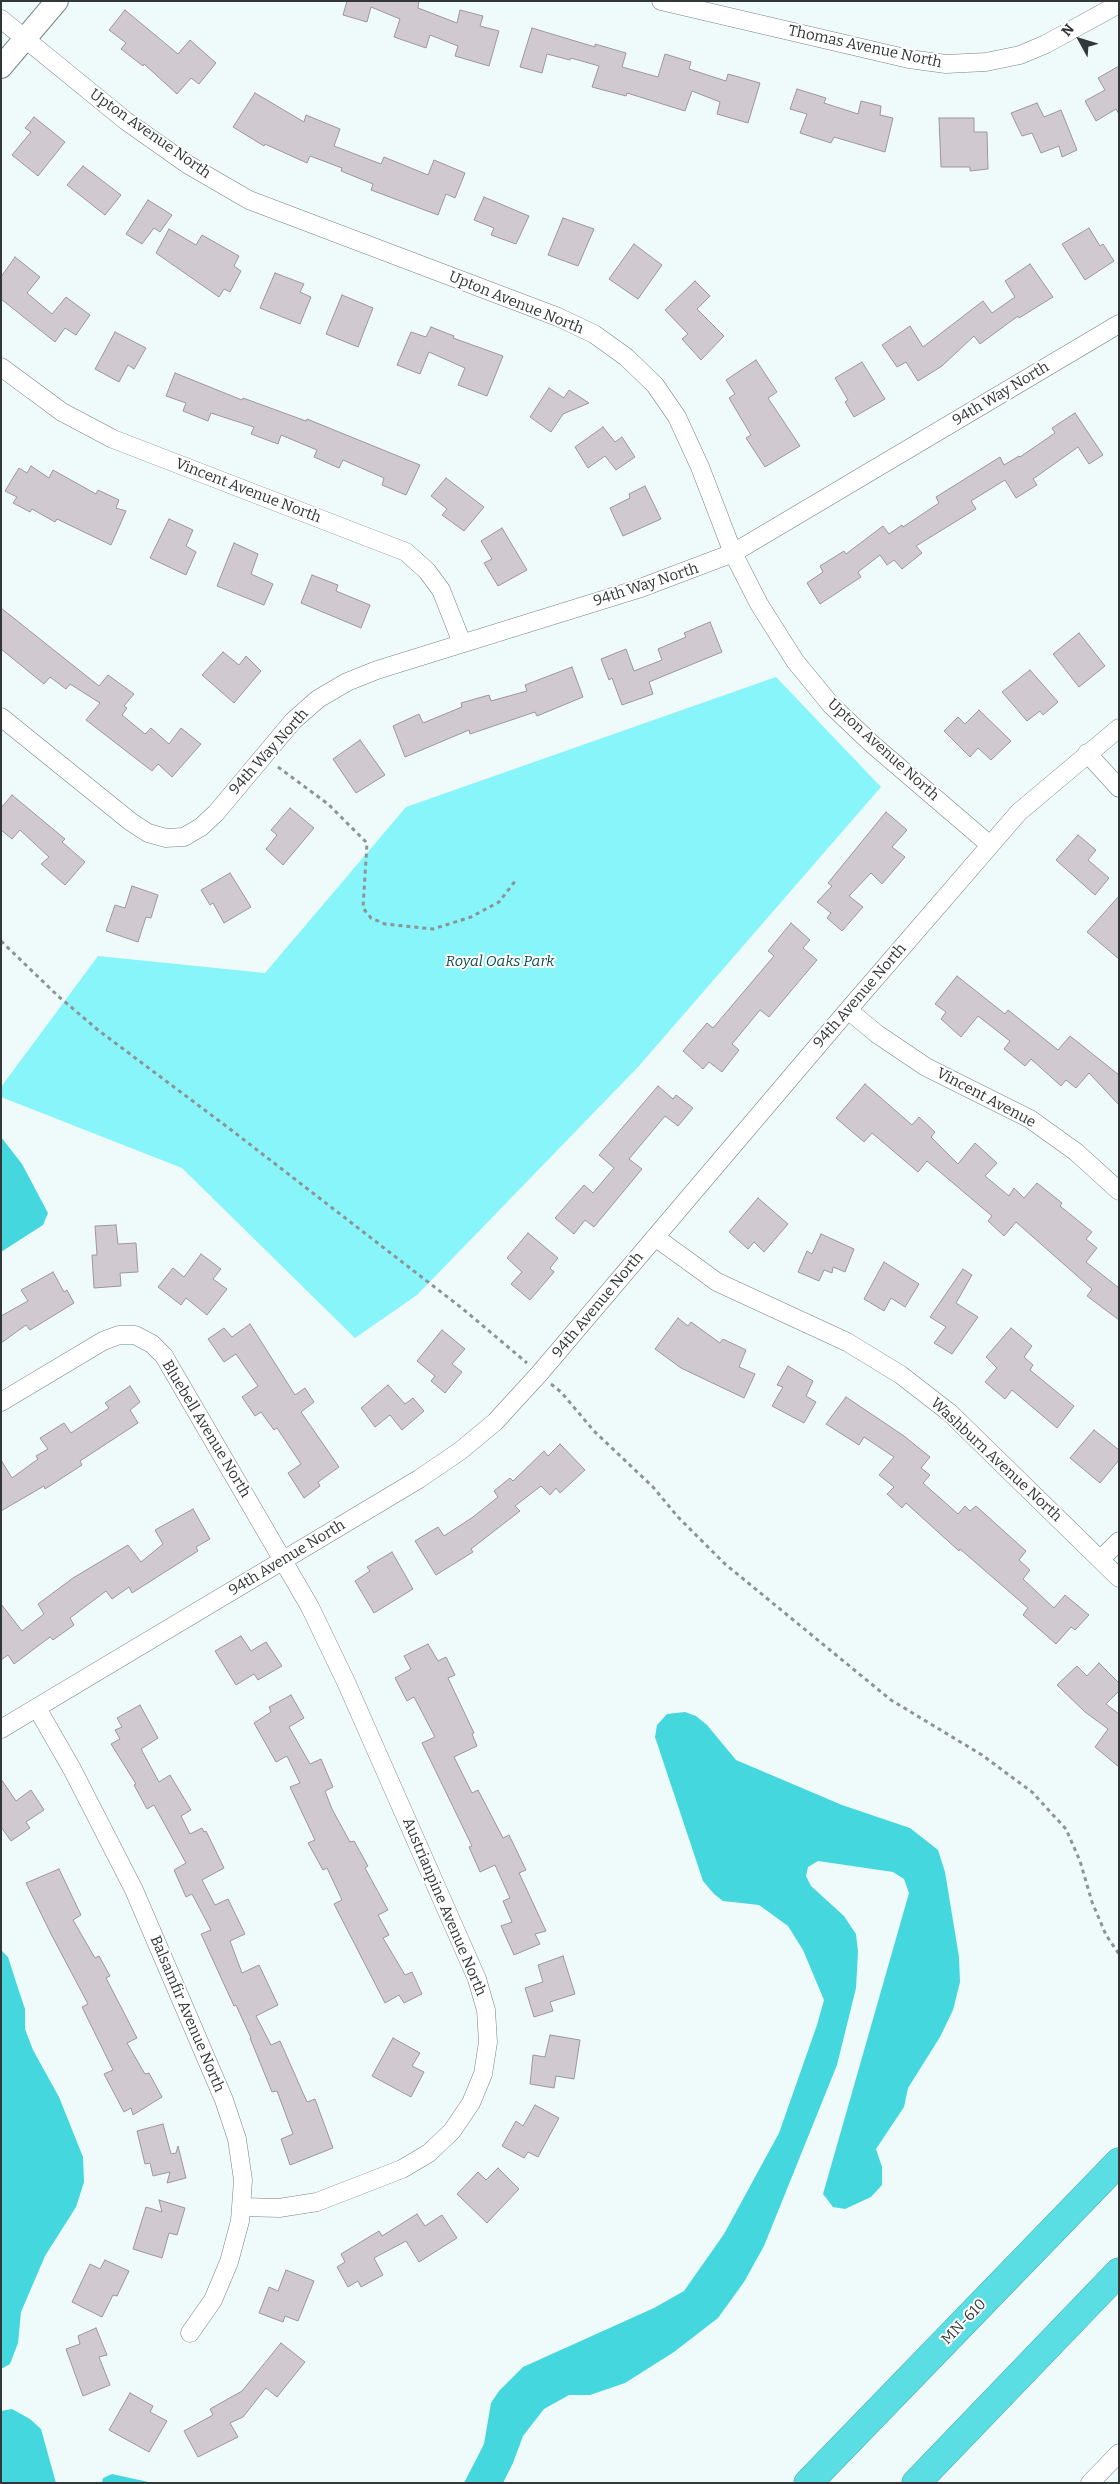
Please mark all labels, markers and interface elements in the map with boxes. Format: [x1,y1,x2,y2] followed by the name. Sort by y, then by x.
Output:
[1055,15,1105,65] north arrow
[1058,21,1078,40] text: N
[787,22,943,72] street label: Thomas Avenue North
[86,85,214,183] street label: Upton Avenue North
[446,268,586,338] street label: Upton Avenue North
[949,358,1053,430] street label: 94th Way North
[173,455,323,527] street label: Vincent Avenue North
[591,560,701,610] street label: 94th Way North
[824,695,942,805] street label: Upton Avenue North
[226,705,312,799] street label: 94th Way North
[810,940,910,1052] street label: 94th Avenue North
[446,953,554,971] park label: Royal Oaks Park
[933,1064,1039,1132] street label: Vincent Avenue
[549,1249,647,1361] street label: 94th Avenue North
[158,1357,254,1501] street label: Bluebell Avenue North
[927,1394,1065,1526] street label: Washburn Avenue North
[226,1516,348,1600] street label: 94th Avenue North
[398,1815,490,1999] street label: Austrianpine Avenue North
[146,1933,228,2095] street label: Balsamfir Avenue North
[938,2295,990,2349] street label: MN-610

